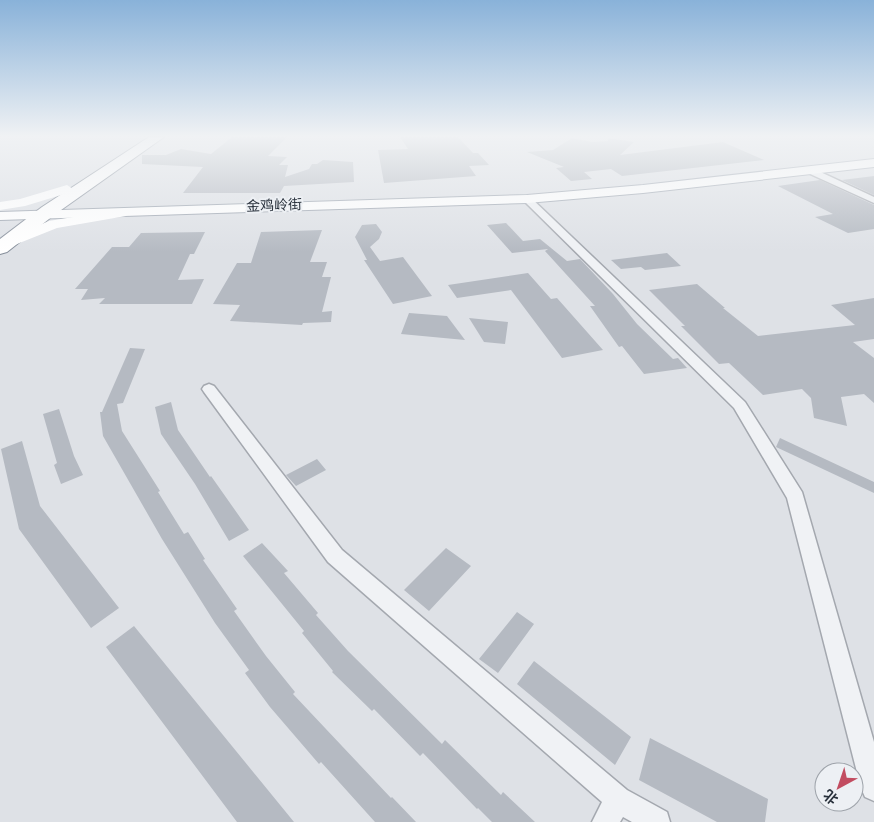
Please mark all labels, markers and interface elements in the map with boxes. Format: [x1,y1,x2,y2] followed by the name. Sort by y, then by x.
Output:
[246,195,302,214] street label: 金鸡岭街
[814,762,864,812] north arrow
[819,786,841,808] text: 北

